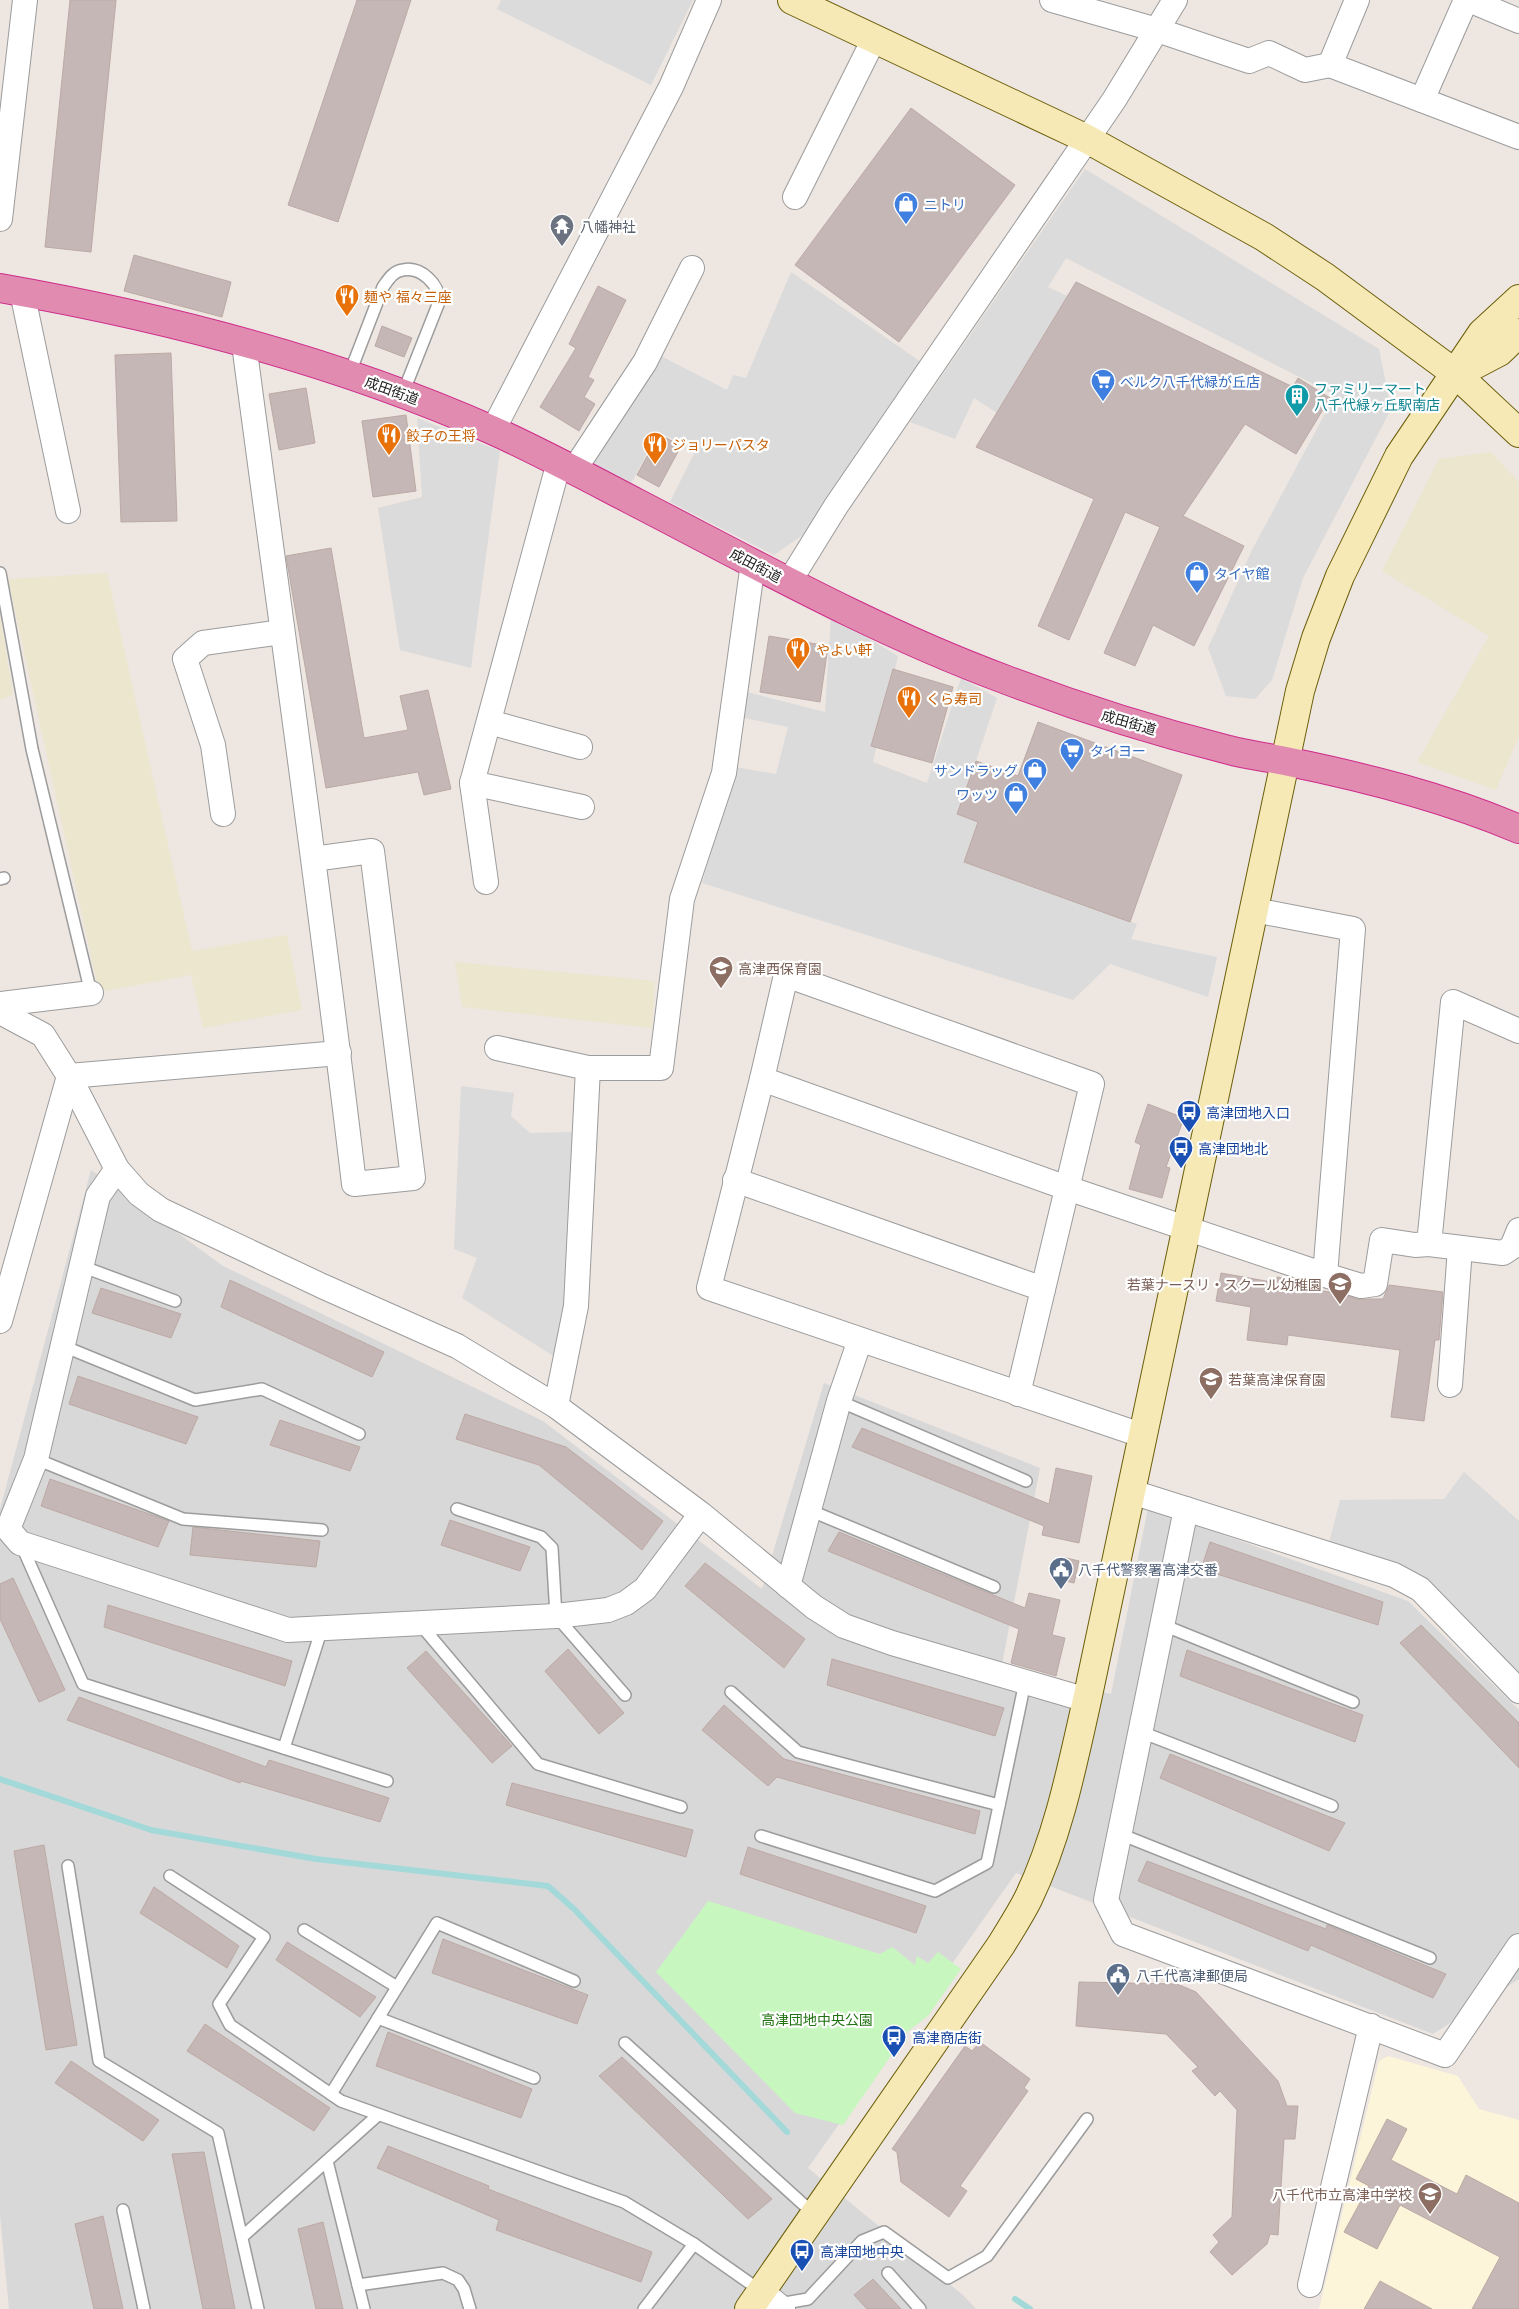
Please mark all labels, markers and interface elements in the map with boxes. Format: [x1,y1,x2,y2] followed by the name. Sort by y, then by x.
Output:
[893,191,919,225] shop icon: ニトリ
[924,195,966,214] place label: ニトリ
[549,213,575,247] temple icon: 八幡神社
[580,217,636,236] place label: 八幡神社
[334,283,360,317] restaurant icon: 麺や 福々三座
[364,287,452,306] place label: 麺や 福々三座
[1090,368,1116,402] supermarket icon: ベルク八千代緑が丘店
[362,371,422,409] street label: 成田街道
[1120,372,1260,391] place label: ベルク八千代緑が丘店
[1314,379,1440,414] place label: ファミリーマート 八千代緑ヶ丘駅南店
[1284,383,1310,417] building icon: ファミリーマート 八千代緑ヶ丘駅南店
[376,422,402,456] restaurant icon: 餃子の王将
[406,426,476,445] place label: 餃子の王将
[642,431,668,465] restaurant icon: ジョリーパスタ
[672,435,770,454] place label: ジョリーパスタ
[727,543,785,587] street label: 成田街道
[1184,560,1210,594] shop icon: タイヤ館
[1214,564,1270,583] place label: タイヤ館
[785,636,811,670] restaurant icon: やよい軒
[816,640,872,659] place label: やよい軒
[896,685,922,719] restaurant icon: くら寿司
[926,689,982,708] place label: くら寿司
[1099,705,1159,739] street label: 成田街道
[1059,737,1085,771] supermarket icon: タイヨー
[1090,741,1146,760] place label: タイヨー
[1022,757,1048,791] shop icon: サンドラッグ
[934,761,1018,780] place label: サンドラッグ
[1003,781,1029,815] shop icon: ワッツ
[956,785,998,804] place label: ワッツ
[708,955,734,989] school or university icon: 高津西保育園
[738,959,822,978] place label: 高津西保育園
[1176,1099,1202,1133] bus stop icon: 高津団地入口
[1206,1103,1290,1122] place label: 高津団地入口
[1168,1135,1194,1169] bus stop icon: 高津団地北
[1198,1139,1268,1158] place label: 高津団地北
[1327,1271,1353,1305] school or university icon: 若葉ナースリ・スクール幼稚園
[1127,1275,1322,1294] place label: 若葉ナースリ・スクール幼稚園
[1198,1366,1224,1400] school or university icon: 若葉高津保育園
[1228,1370,1326,1389] place label: 若葉高津保育園
[1048,1556,1074,1590] public building icon: 八千代警察署高津交番
[1078,1560,1218,1579] place label: 八千代警察署高津交番
[1105,1962,1131,1996] public building icon: 八千代高津郵便局
[1136,1966,1248,1985] place label: 八千代高津郵便局
[761,2010,873,2029] park label: 高津団地中央公園
[881,2024,907,2058] bus stop icon: 高津商店街
[912,2028,982,2047] place label: 高津商店街
[1417,2181,1443,2215] school or university icon: 八千代市立高津中学校
[1272,2185,1412,2204] place label: 八千代市立高津中学校
[789,2238,815,2272] bus stop icon: 高津団地中央
[820,2242,904,2261] place label: 高津団地中央

